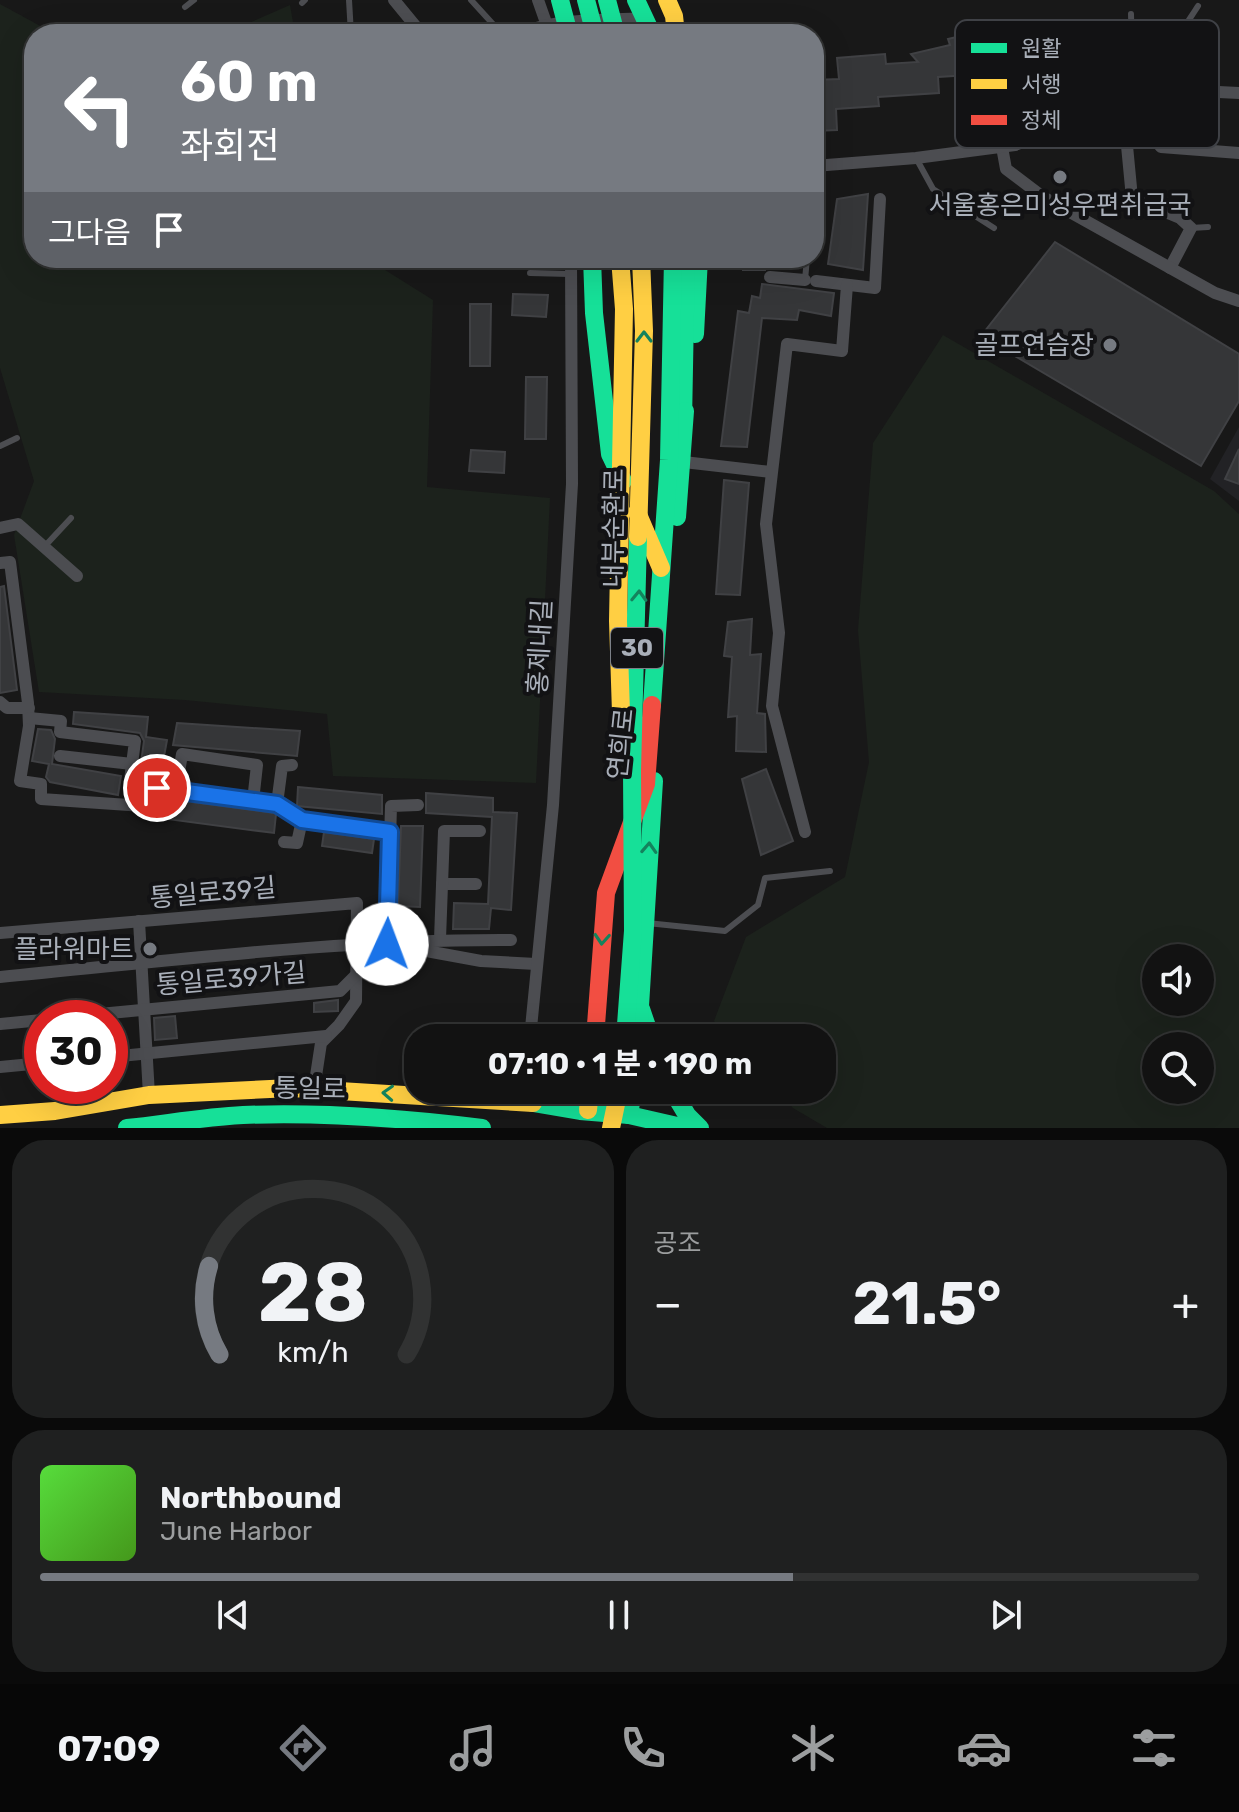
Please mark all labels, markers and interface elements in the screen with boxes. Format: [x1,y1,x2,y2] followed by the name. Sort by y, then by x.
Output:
[955,20,1219,148] legend
[1021,35,1061,62] text: 원활
[180,49,318,115] text: 60 m
[48,56,152,160] icon: left
[1021,71,1061,98] text: 서행
[1021,107,1061,134] text: 정체
[180,124,279,167] text: 좌회전
[1051,168,1069,186] marker: 서울홍은미성우편취급국
[928,190,1192,221] place label: 서울홍은미성우편취급국
[147,208,191,252] icon: arrive
[48,215,131,251] text: 그다음
[635,330,653,343] one-way arrow
[974,330,1094,361] place label: 골프연습장
[1101,336,1119,354] marker: 골프연습장
[597,468,631,588] street label: 내부순환로
[630,589,647,602] one-way arrow
[522,598,558,696] street label: 홍제내길
[611,628,663,668] road number: 30
[602,707,640,781] street label: 연희로
[123,754,191,822] pin
[135,766,179,810] icon: arrive
[641,841,658,854] one-way arrow
[149,872,277,914] street label: 통일로39길
[345,902,429,986] position arrow
[594,933,611,946] one-way arrow
[14,934,134,965] place label: 플라워마트
[141,940,159,958] marker: 플라워마트
[1142,944,1214,1104] map controls
[1142,944,1214,1016] button: sound
[155,957,307,1001] street label: 통일로39가길
[24,1000,128,1104] speed limit sign: 30
[1142,1032,1214,1104] button: search
[488,1046,752,1082] text: 07:10 · 1 분 · 190 m
[274,1073,346,1105] street label: 통일로
[381,1085,394,1102] one-way arrow
[654,1228,701,1259] text: 공조
[258,1243,368,1342] text: 28
[852,1268,1001,1339] text: 21.5°
[654,1278,682,1330] text: −
[1172,1278,1199,1330] text: +
[277,1335,348,1369] text: km/h
[160,1480,342,1516] text: Northbound
[160,1516,312,1547] text: June Harbor
[211,1593,255,1637] icon: previous
[597,1593,641,1637] icon: pause
[984,1593,1028,1637] icon: next
[275,1720,331,1776] icon: directions
[445,1720,501,1776] icon: music
[615,1720,671,1776] icon: phone
[785,1720,841,1776] icon: climate
[956,1720,1012,1776] icon: car
[1126,1720,1182,1776] icon: filters
[57,1727,160,1770] text: 07:09

